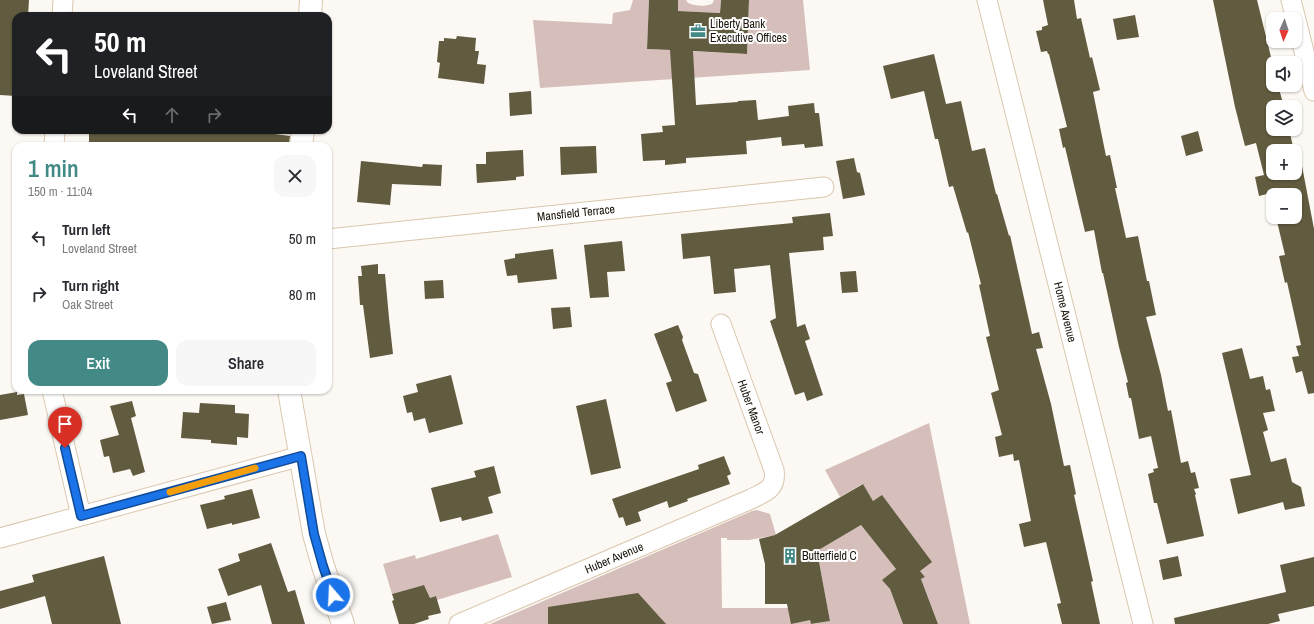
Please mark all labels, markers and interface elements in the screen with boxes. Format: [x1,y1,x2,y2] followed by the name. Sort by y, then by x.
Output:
[1266,12,1302,48] north arrow
[1266,12,1302,224] map controls
[710,16,787,46] place label: Liberty Bank Executive Offices
[689,22,707,40] office icon: Liberty Bank Executive Offices
[94,23,146,61] text: 50 m
[28,28,80,80] icon: left
[1266,56,1302,92] button: sound
[94,59,197,84] text: Loveland Street
[1266,100,1302,136] button: layers
[119,104,141,126] icon: left
[161,104,183,126] icon: ahead
[203,104,225,126] icon: right
[1266,144,1302,180] button: +
[28,152,79,184] text: 1 min
[274,155,316,197] button: close
[28,183,92,200] text: 150 m · 11:04
[1266,188,1302,224] button: −
[536,201,616,225] street label: Mansfield Terrace
[62,219,110,240] text: Turn left
[28,227,50,249] icon: left
[289,228,316,249] text: 50 m
[62,240,137,257] text: Loveland Street
[62,275,119,296] text: Turn right
[1050,280,1080,344] street label: Home Avenue
[28,283,50,305] icon: right
[289,284,316,305] text: 80 m
[62,296,113,313] text: Oak Street
[28,340,168,386] button: Exit
[176,340,316,386] button: Share
[734,377,769,437] street label: Huber Manor
[48,407,82,448] pin
[54,413,76,435] icon: arrive
[582,538,646,578] street label: Huber Avenue
[781,547,799,565] building icon: Butterfield C
[802,548,857,564] place label: Butterfield C
[312,574,354,616] position arrow

